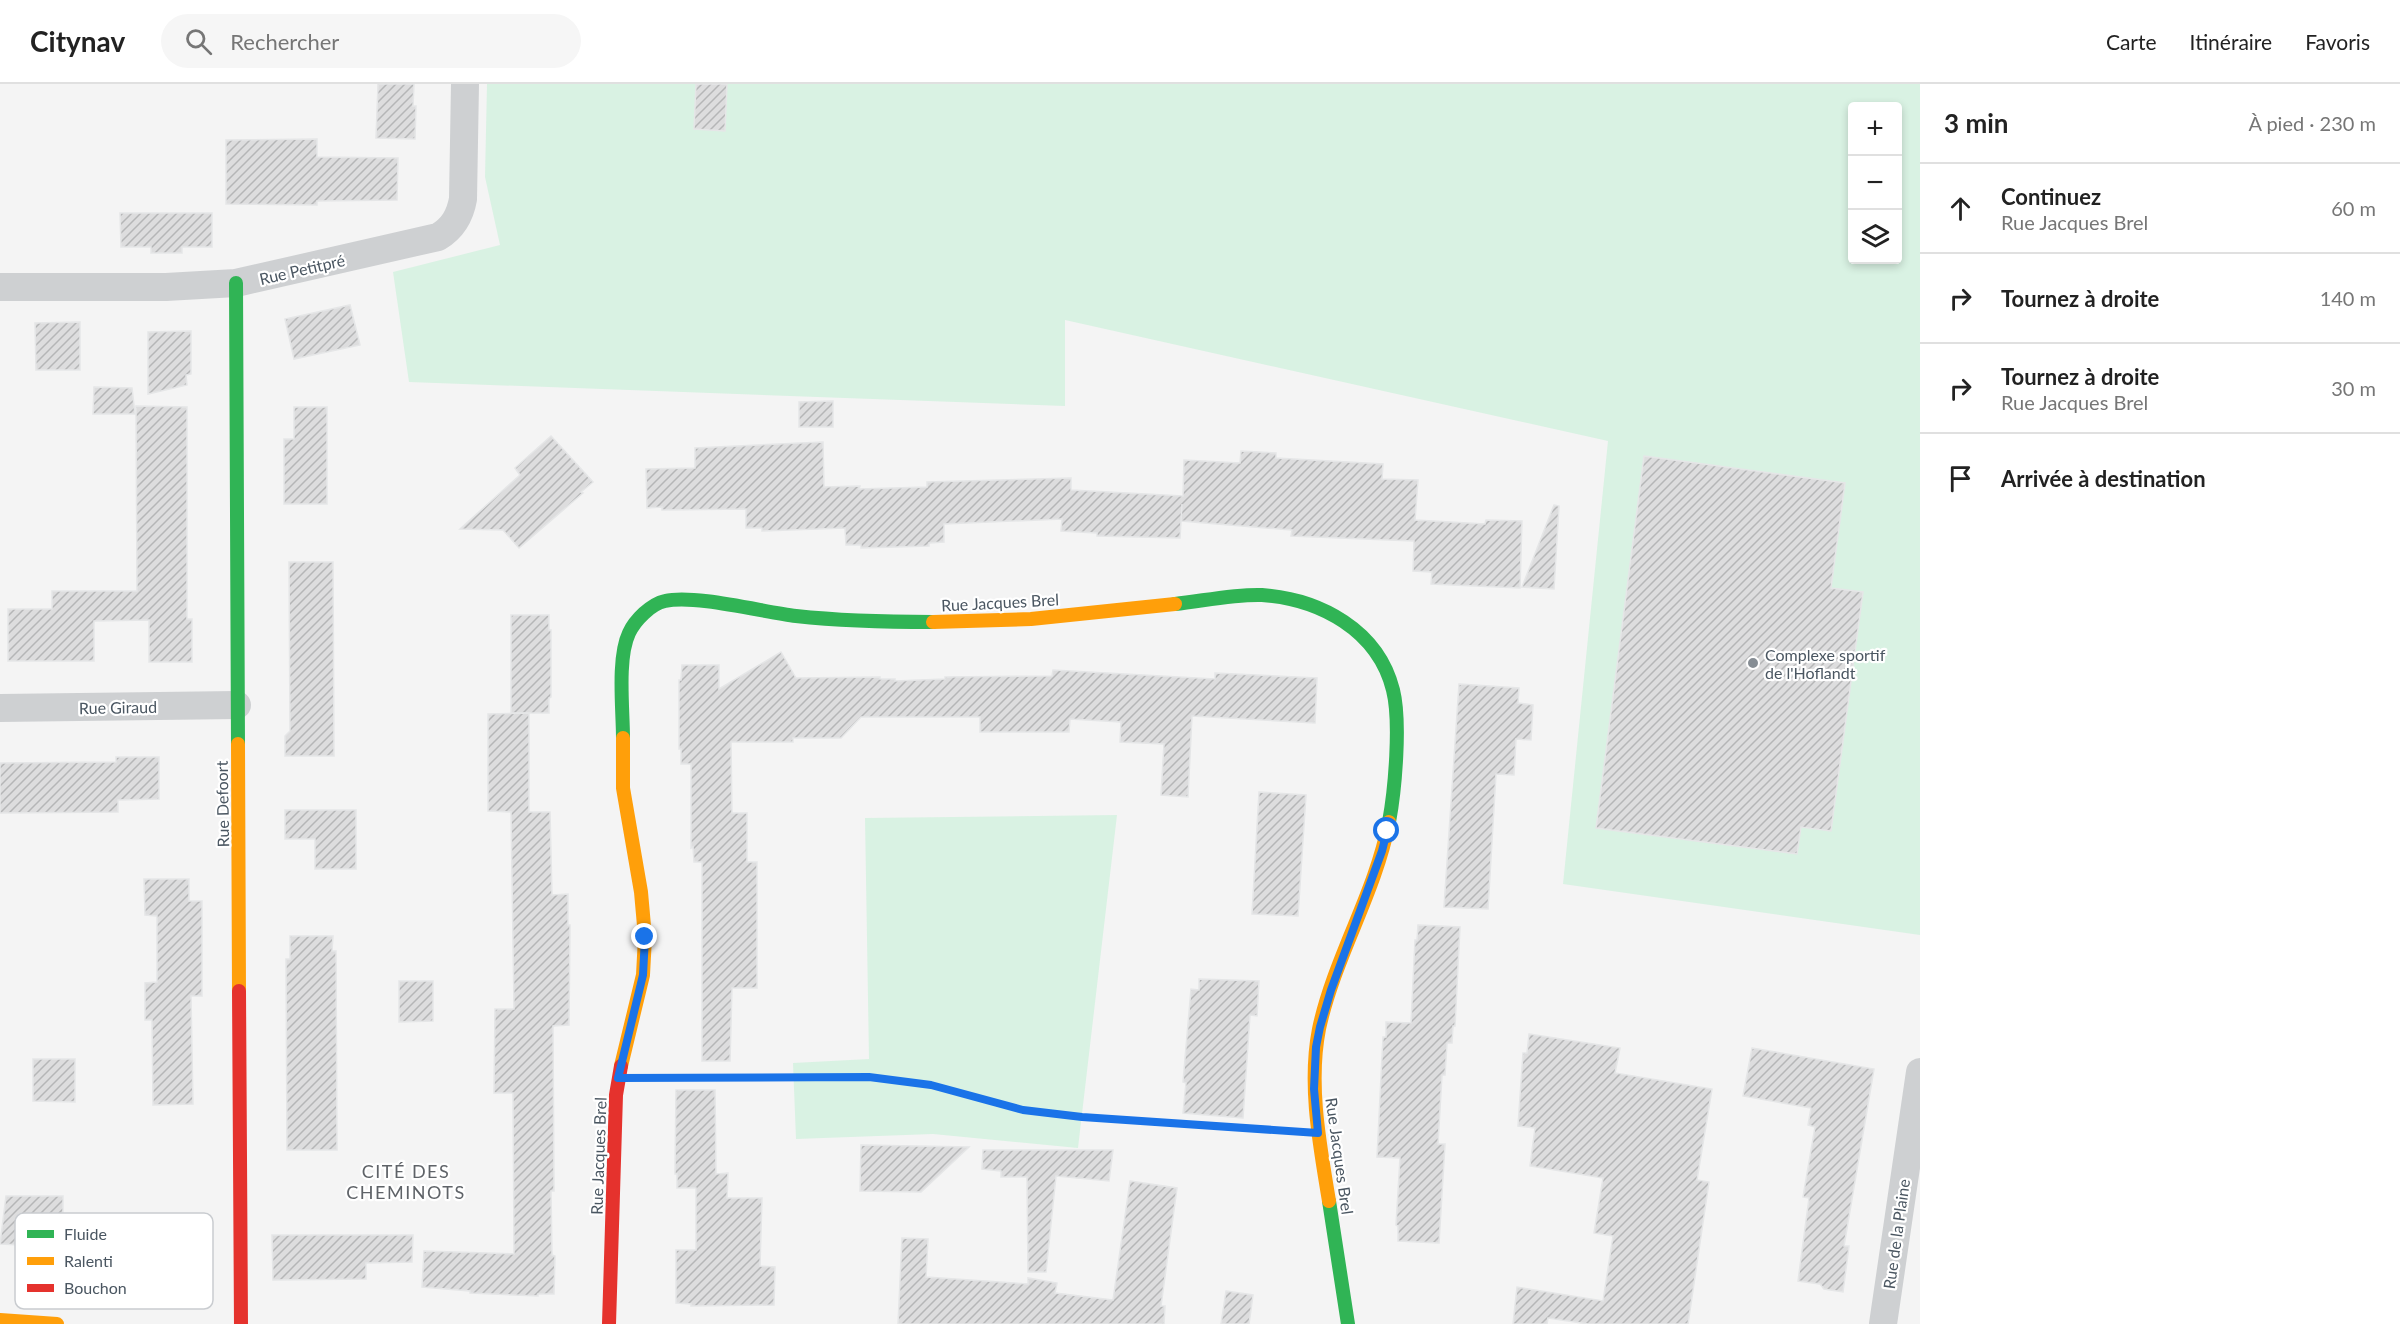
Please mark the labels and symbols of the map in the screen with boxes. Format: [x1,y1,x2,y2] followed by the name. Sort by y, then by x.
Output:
[257,250,347,288] street label: Rue Petitpré
[941,589,1059,615] street label: Rue Jacques Brel
[1765,645,1886,682] place label: Complexe sportif de l'Hoflandt
[1746,656,1760,670] marker: Complexe sportif de l'Hoflandt
[79,697,157,717] street label: Rue Giraud
[212,760,232,847] street label: Rue Defoort
[1373,817,1399,843] route start
[631,923,657,949] route end
[1322,1096,1358,1216] street label: Rue Jacques Brel
[586,1097,610,1215] street label: Rue Jacques Brel
[346,1160,466,1203] district label: CITÉ DES CHEMINOTS
[1879,1178,1913,1290] street label: Rue de la Plaine
[15,1213,213,1309] legend
[64,1224,107,1243] text: Fluide
[64,1251,113,1270] text: Ralenti
[64,1278,127,1297] text: Bouchon

